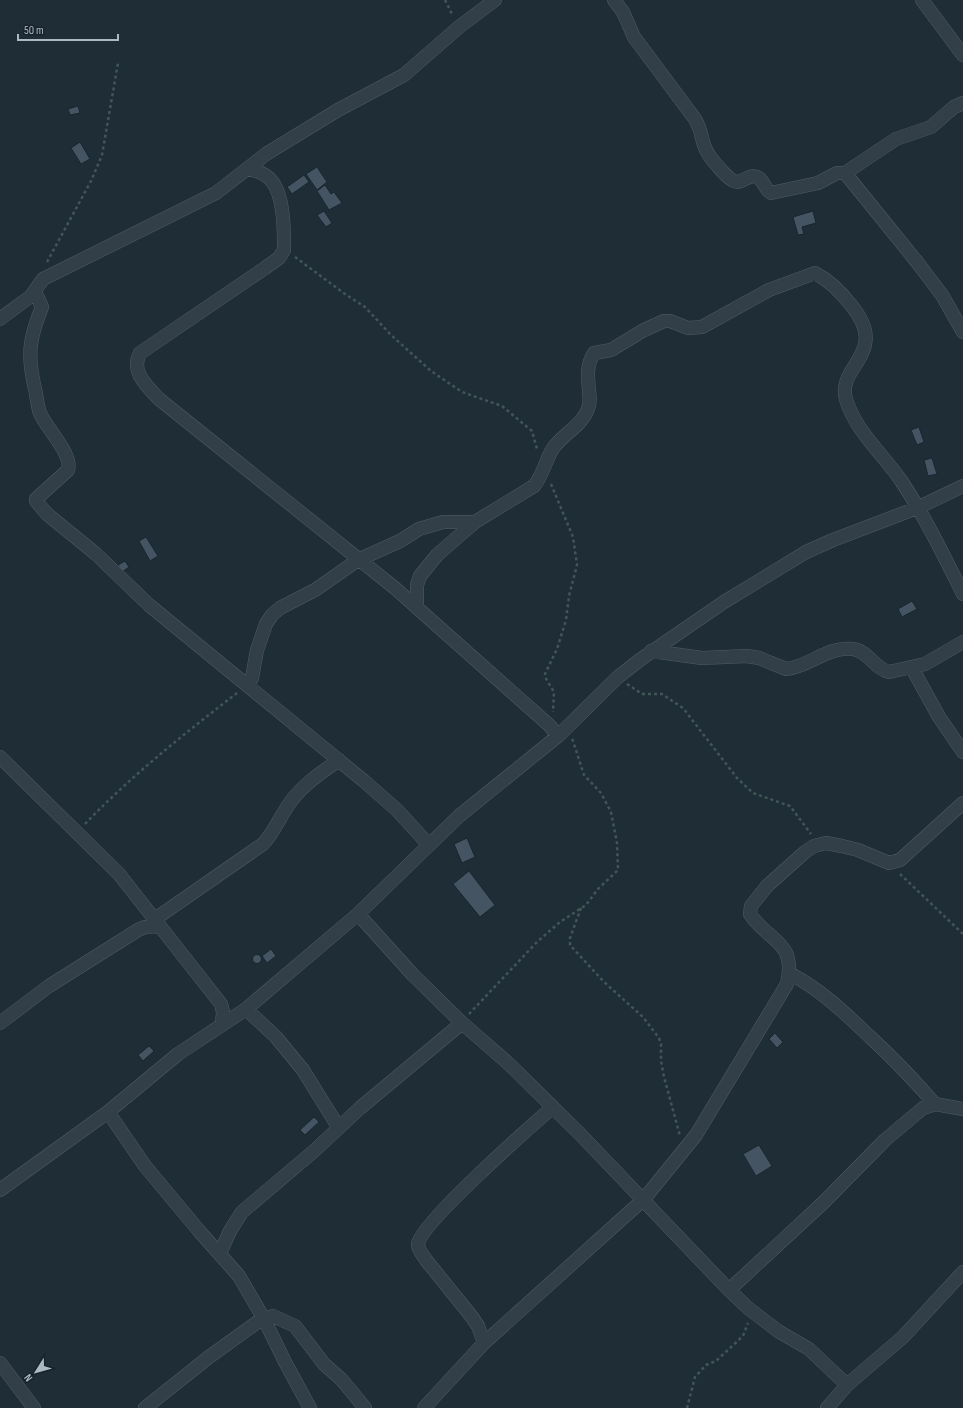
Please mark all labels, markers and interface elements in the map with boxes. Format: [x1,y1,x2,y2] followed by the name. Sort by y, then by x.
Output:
[18,16,118,42] scale bar
[24,23,44,38] text: 50 m
[16,1352,56,1392] north arrow
[21,1371,35,1384] text: N

